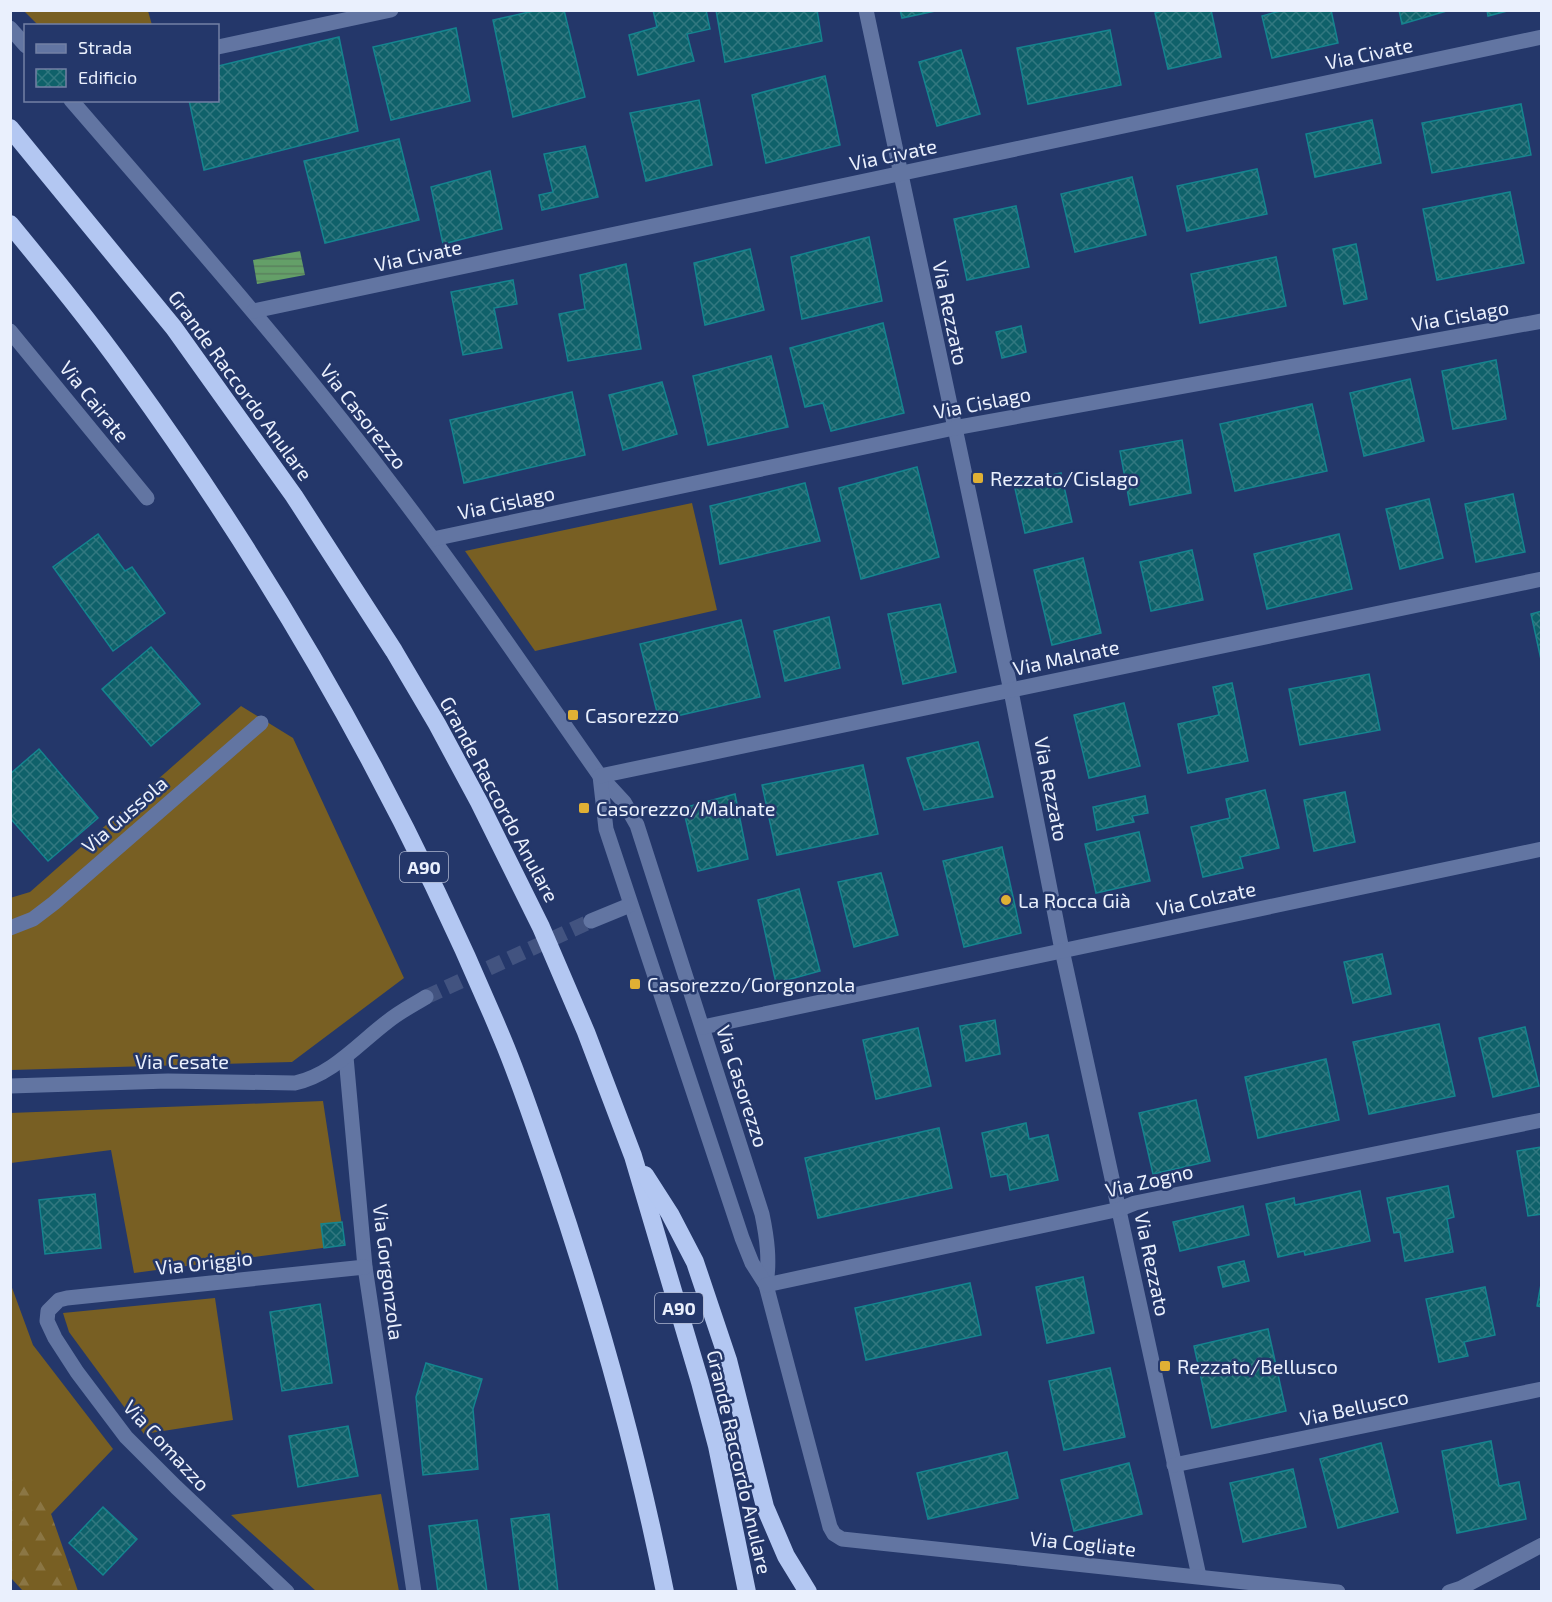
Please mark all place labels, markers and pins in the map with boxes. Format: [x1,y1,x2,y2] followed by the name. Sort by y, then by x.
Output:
[990,466,1139,490] place label: Rezzato/Cislago
[971,471,985,485] marker: Rezzato/Cislago
[585,703,679,727] place label: Casorezzo
[566,708,580,722] marker: Casorezzo
[596,796,776,820] place label: Casorezzo/Malnate
[577,801,591,815] marker: Casorezzo/Malnate
[1018,888,1131,912] place label: La Rocca Già
[999,893,1013,907] marker: La Rocca Già
[647,972,855,996] place label: Casorezzo/Gorgonzola
[628,977,642,991] marker: Casorezzo/Gorgonzola
[1177,1354,1338,1378] place label: Rezzato/Bellusco
[1158,1359,1172,1373] marker: Rezzato/Bellusco

